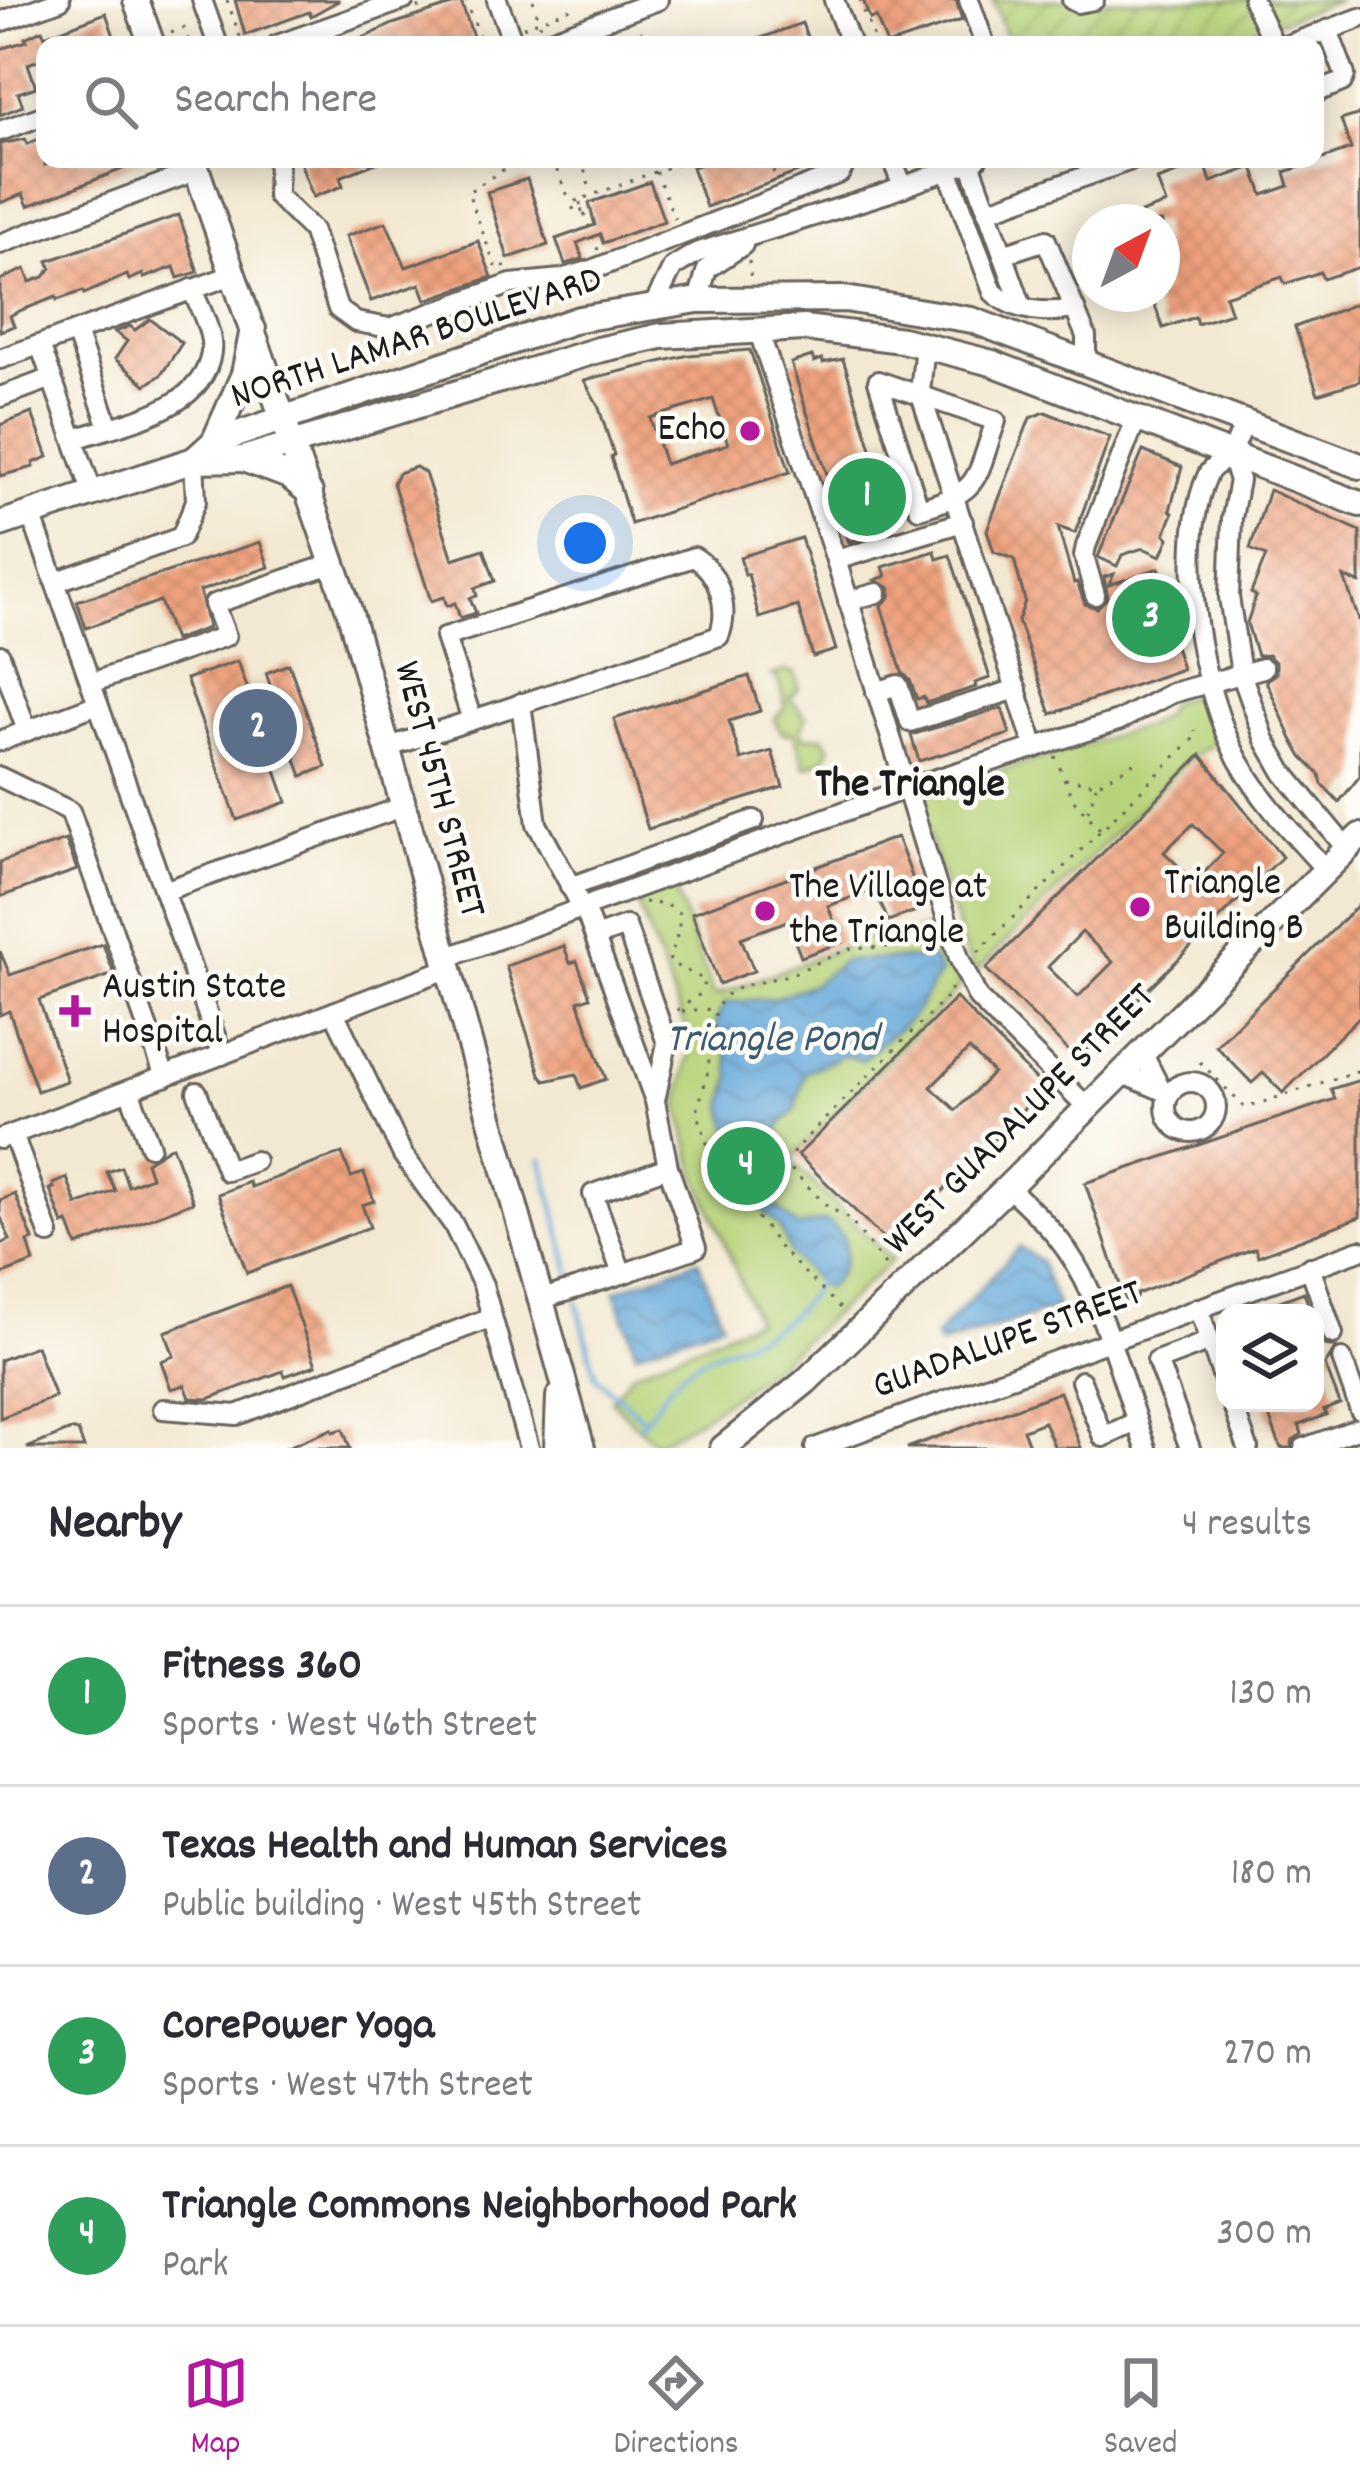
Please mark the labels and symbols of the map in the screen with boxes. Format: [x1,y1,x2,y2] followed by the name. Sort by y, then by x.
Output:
[1072,204,1180,312] north arrow
[224,254,610,426] street label: NORTH LAMAR BOULEVARD
[657,404,726,459] place label: Echo
[737,418,763,444] marker: Echo
[828,452,906,542] pin: 1
[555,513,615,573] your location
[1112,573,1190,663] pin: 3
[376,656,498,925] street label: WEST 45TH STREET
[219,683,297,773] pin: 2
[815,757,1005,817] district label: The Triangle
[1164,858,1304,958] place label: Triangle Building B
[789,862,987,962] place label: The Village at the Triangle
[1127,894,1153,920] marker: Triangle Building B
[752,898,778,924] marker: The Village at the Triangle
[102,962,286,1062] place label: Austin State Hospital
[873,972,1170,1269] street label: WEST GUADALUPE STREET
[59,995,91,1027] marker: Austin State Hospital
[666,1012,884,1072] water label: Triangle Pond
[707,1121,785,1211] pin: 4
[866,1268,1151,1416] street label: GUADALUPE STREET

